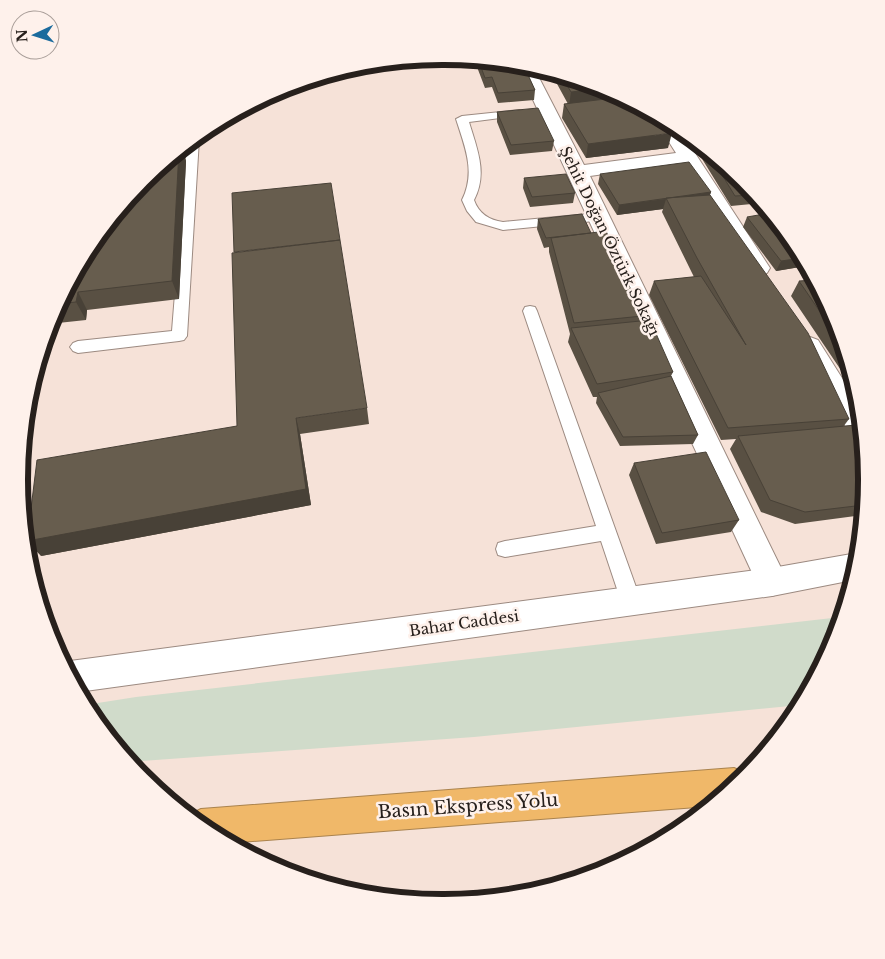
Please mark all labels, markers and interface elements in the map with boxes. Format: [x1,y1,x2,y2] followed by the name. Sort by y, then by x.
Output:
[10,10,60,60] north arrow
[13,29,31,43] text: N
[556,143,664,339] street label: Şehit Doğan Öztürk Sokağı
[408,606,520,640] street label: Bahar Caddesi
[377,789,559,823] street label: Basın Ekspress Yolu

